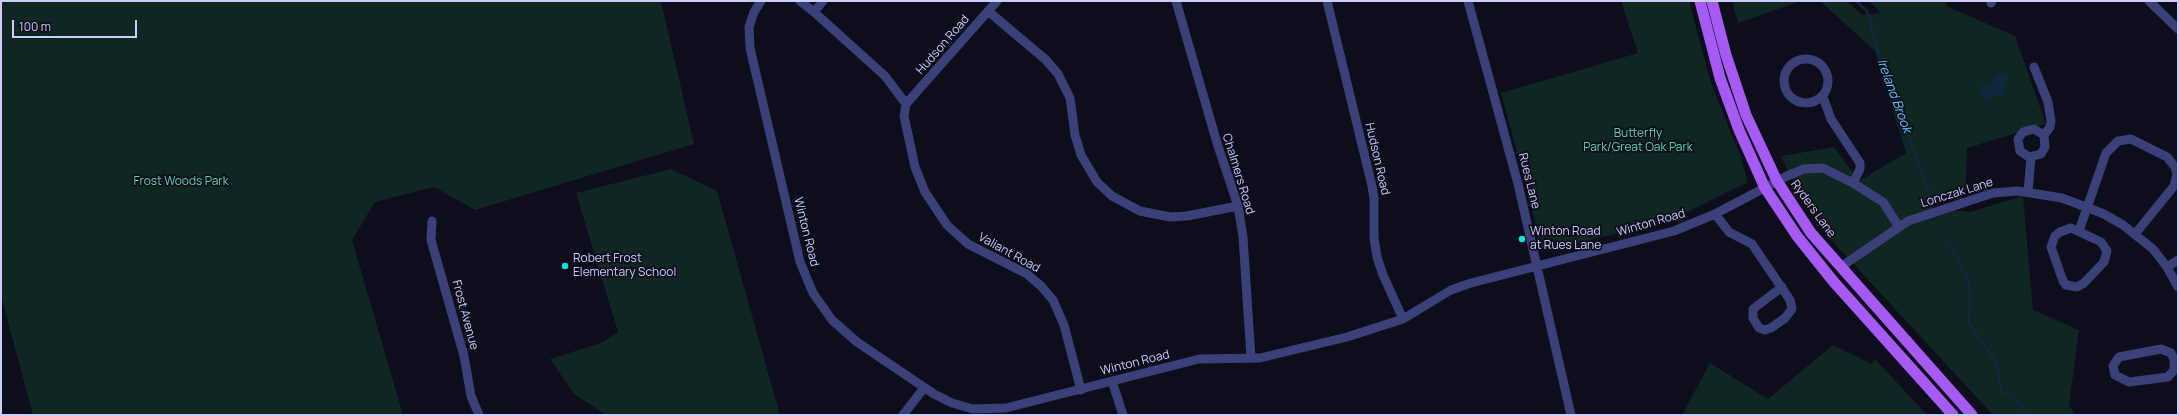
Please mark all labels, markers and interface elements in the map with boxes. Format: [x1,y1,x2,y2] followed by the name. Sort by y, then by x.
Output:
[14,12,139,38] scale bar
[913,12,973,78] street label: Hudson Road
[19,18,51,35] text: 100 m
[1873,57,1915,135] water label: Ireland Brook
[1362,121,1392,197] street label: Hudson Road
[1583,127,1693,155] park label: Butterfly Park/Great Oak Park
[1219,132,1257,216] street label: Chalmers Road
[1515,151,1543,211] street label: Rues Lane
[133,175,229,189] park label: Frost Woods Park
[1919,175,1995,211] street label: Lonczak Lane
[1787,177,1839,241] street label: Ryders Lane
[790,196,822,268] street label: Winton Road
[1615,206,1687,240] street label: Winton Road
[1530,225,1601,253] place label: Winton Road at Rues Lane
[976,230,1042,276] street label: Valiant Road
[1517,234,1527,244] marker: Winton Road at Rues Lane
[573,252,676,280] place label: Robert Frost Elementary School
[560,261,570,271] marker: Robert Frost Elementary School
[449,278,481,352] street label: Frost Avenue
[1099,347,1171,379] street label: Winton Road

